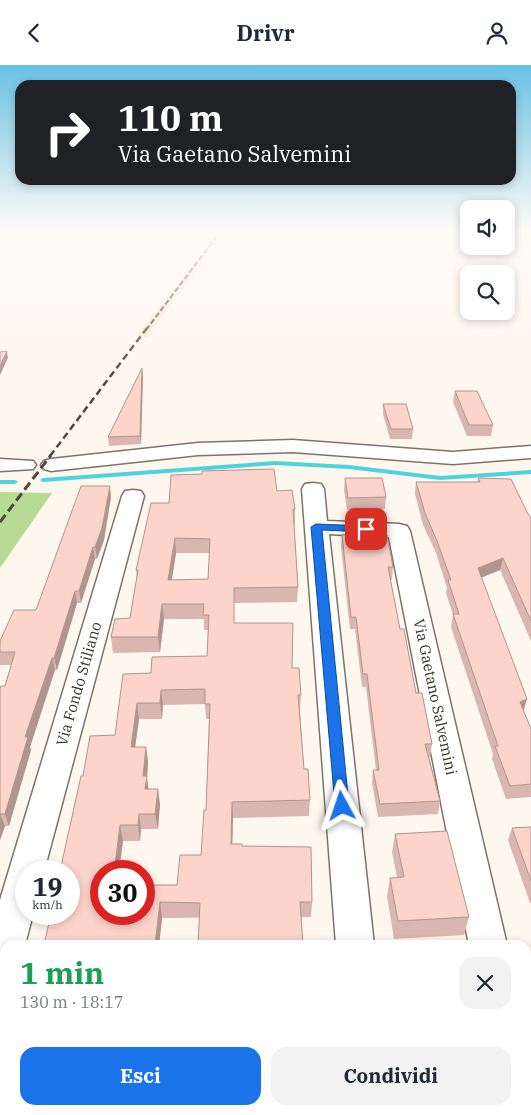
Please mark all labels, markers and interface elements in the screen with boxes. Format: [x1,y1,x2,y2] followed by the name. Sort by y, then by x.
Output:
[236,18,295,47] text: Drivr
[20,19,48,47] icon: back
[483,19,511,47] icon: person
[118,95,223,141] text: 110 m
[35,100,100,165] icon: right
[118,139,351,168] text: Via Gaetano Salvemini
[460,200,515,320] map controls
[460,200,515,255] button: sound
[460,265,515,320] button: search
[345,508,387,550] pin
[352,515,380,543] icon: arrive
[410,617,461,777] street label: Via Gaetano Salvemini
[52,620,105,748] street label: Via Fondo Stiliano
[315,779,367,831] position arrow
[90,860,155,925] speed limit sign: 30
[32,870,63,903] text: 19
[32,897,63,912] text: km/h
[20,953,104,992] text: 1 min
[459,957,511,1009] button: close
[20,992,123,1012] text: 130 m · 18:17
[20,1047,261,1105] button: Esci
[271,1047,511,1105] button: Condividi

